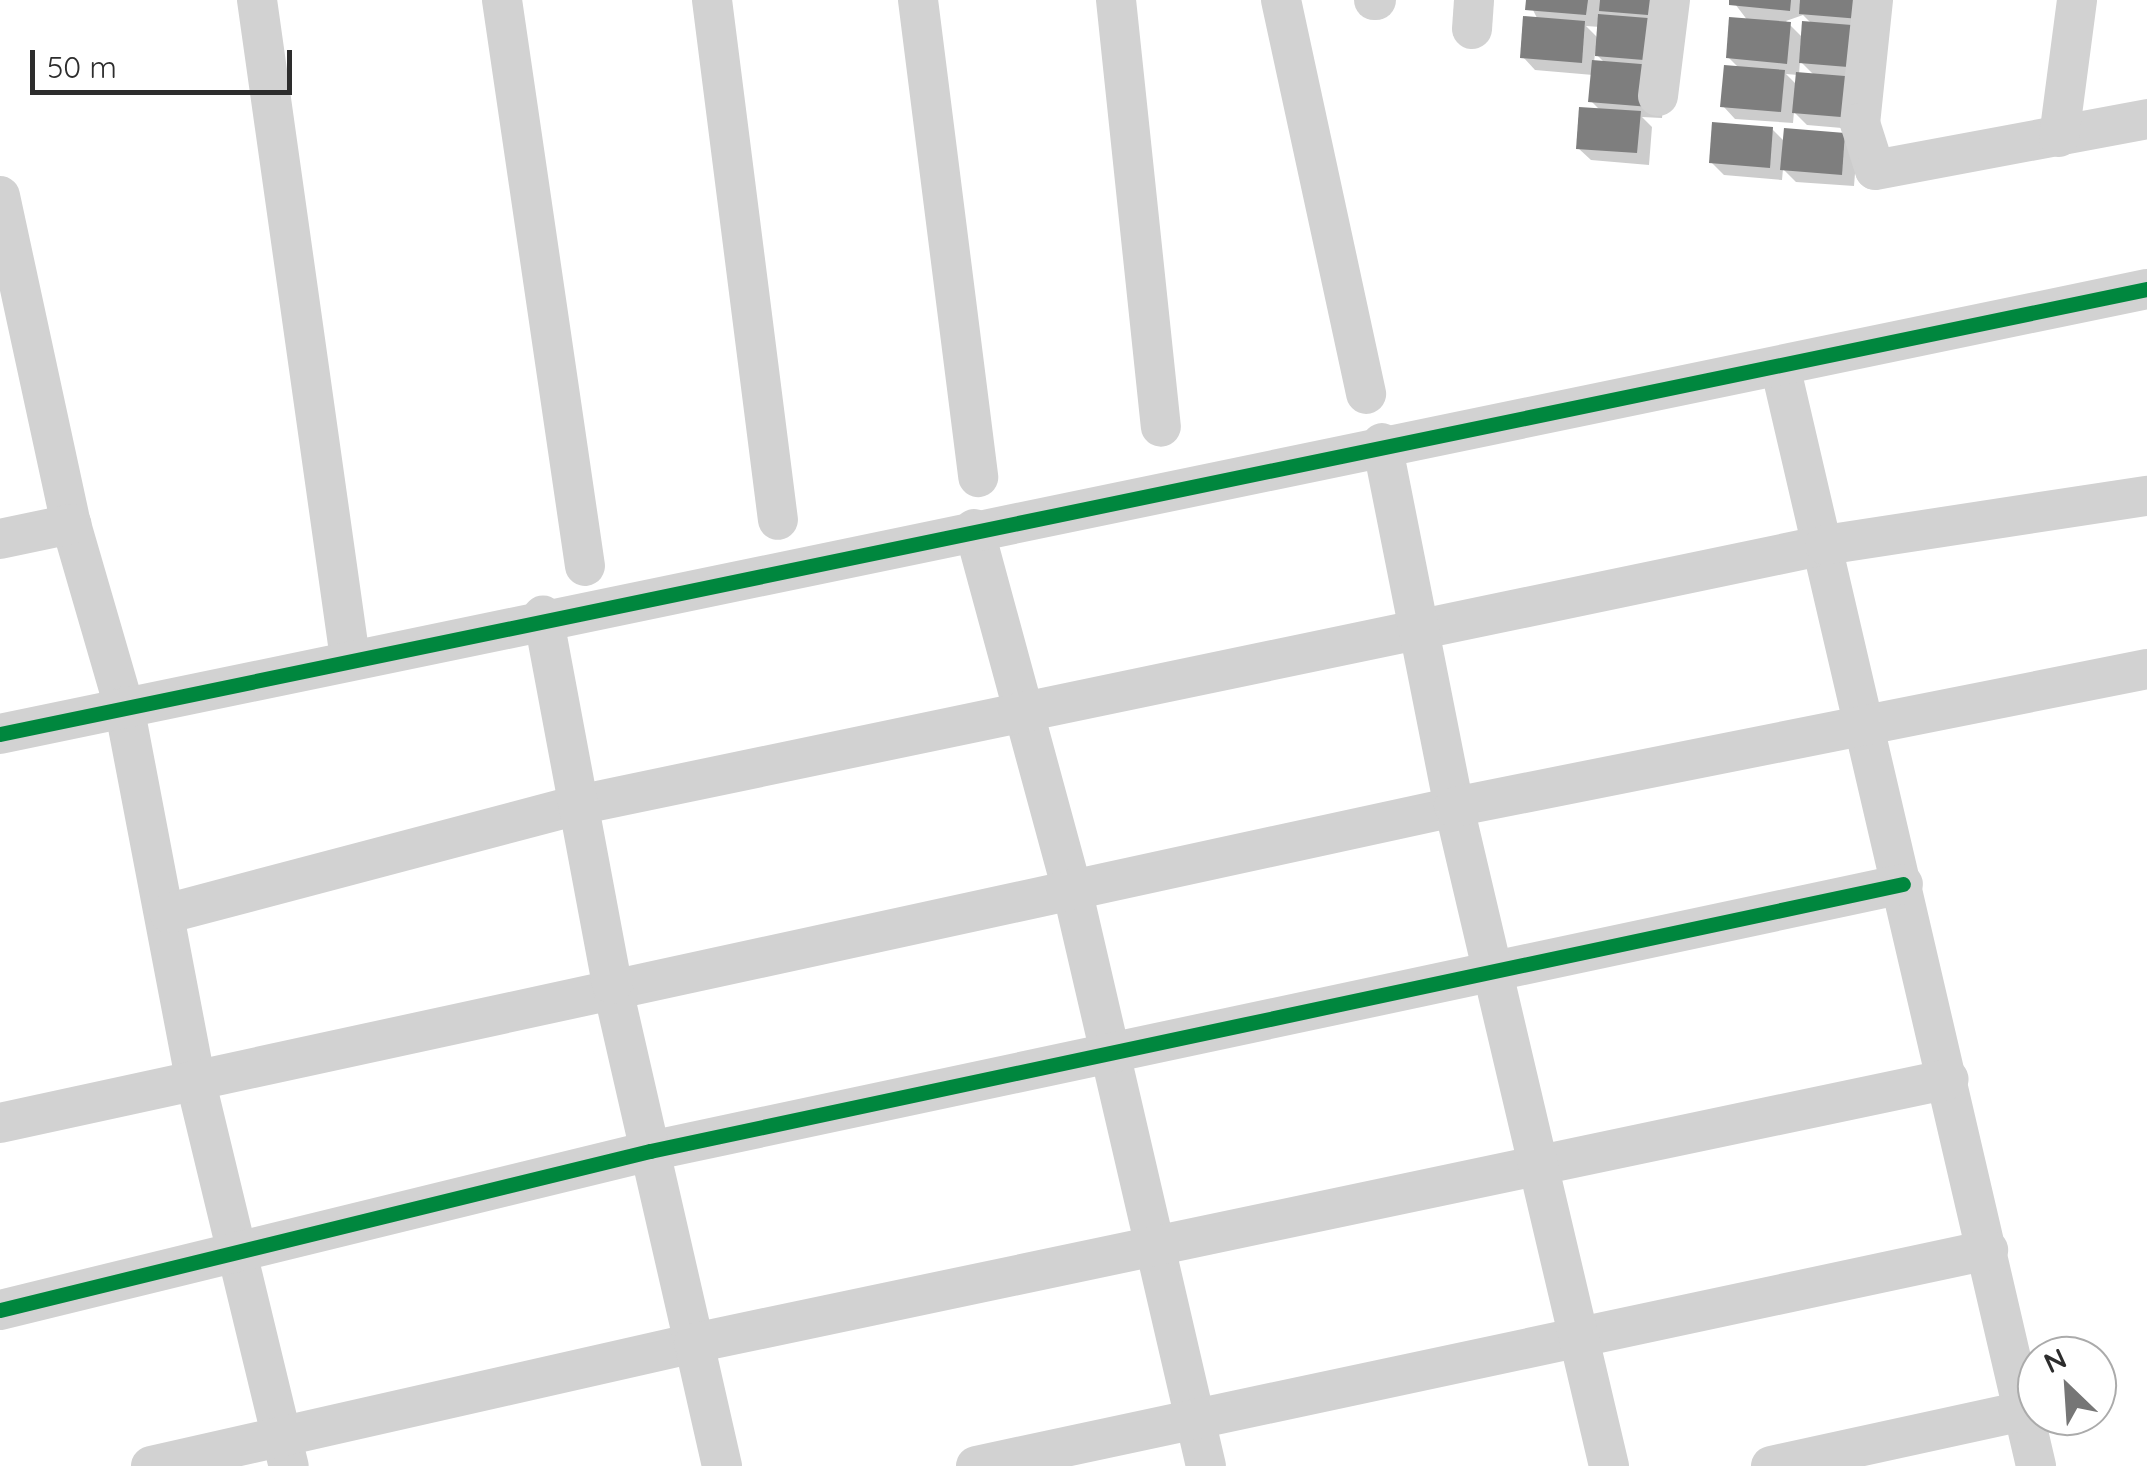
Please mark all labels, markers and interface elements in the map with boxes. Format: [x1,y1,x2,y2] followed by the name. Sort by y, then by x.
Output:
[35,30,298,92] scale bar
[47,48,117,86] text: 50 m
[2017,1336,2117,1436] north arrow
[2038,1340,2072,1380] text: N

